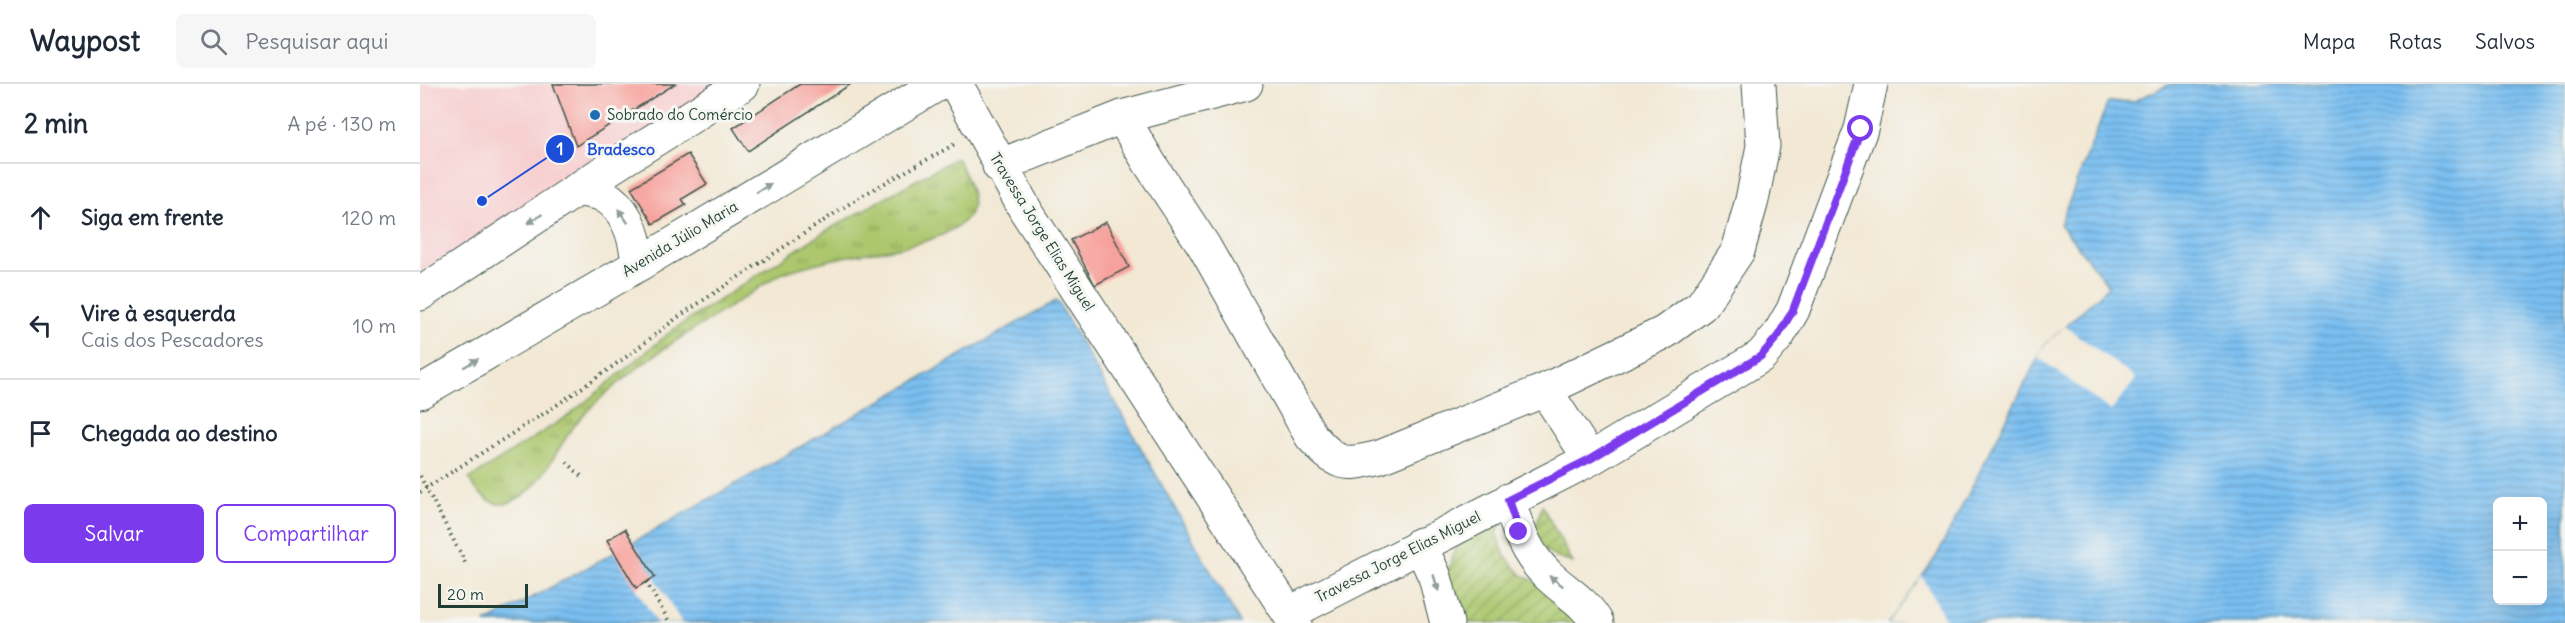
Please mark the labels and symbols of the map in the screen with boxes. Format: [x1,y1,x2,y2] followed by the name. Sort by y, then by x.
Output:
[607,105,753,124] place label: Sobrado do Comércio
[588,108,602,122] marker: Sobrado do Comércio
[1847,115,1873,141] route start
[545,132,667,166] callout: Bradesco
[556,137,564,160] text: 1
[587,139,655,159] text: Bradesco
[986,149,1099,314] street label: Travessa Jorge Elias Miguel
[756,183,772,194] one-way arrow
[618,196,741,281] street label: Avenida Júlio Maria
[617,208,629,224] one-way arrow
[527,213,544,224] one-way arrow
[462,358,479,368] one-way arrow
[1312,507,1484,607] street label: Travessa Jorge Elias Miguel
[1505,518,1531,544] route end
[1432,574,1441,592] one-way arrow
[1549,575,1565,587] one-way arrow
[438,581,528,608] scale bar

